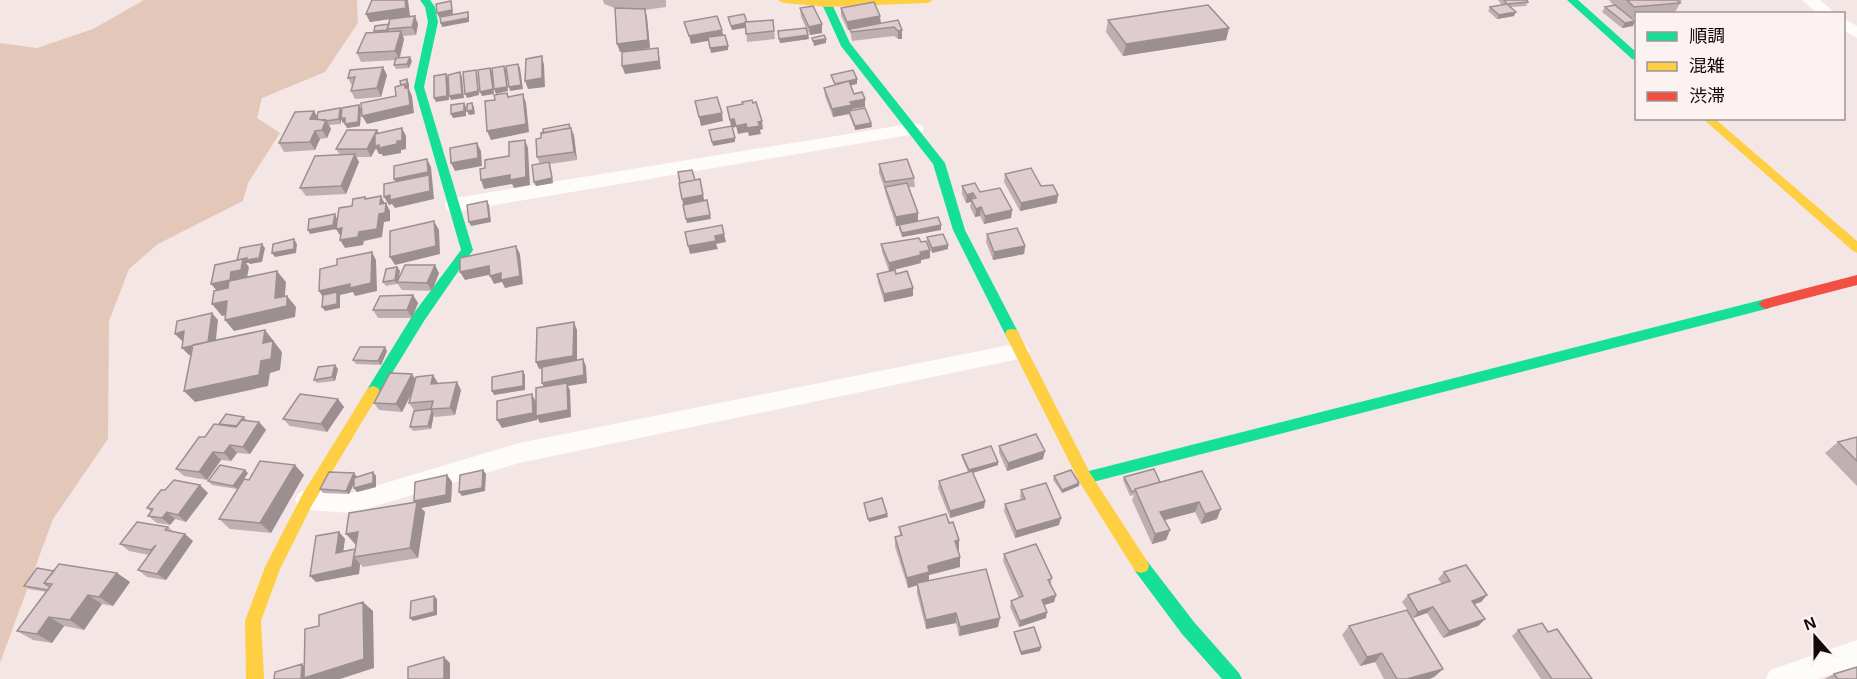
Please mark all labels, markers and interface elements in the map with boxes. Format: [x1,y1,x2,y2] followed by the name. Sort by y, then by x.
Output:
[1635,12,1845,120] legend
[1689,26,1725,46] text: 順調
[1689,56,1725,76] text: 混雑
[1689,86,1725,106] text: 渋滞
[1785,607,1845,667] north arrow
[1801,613,1818,633] text: N

